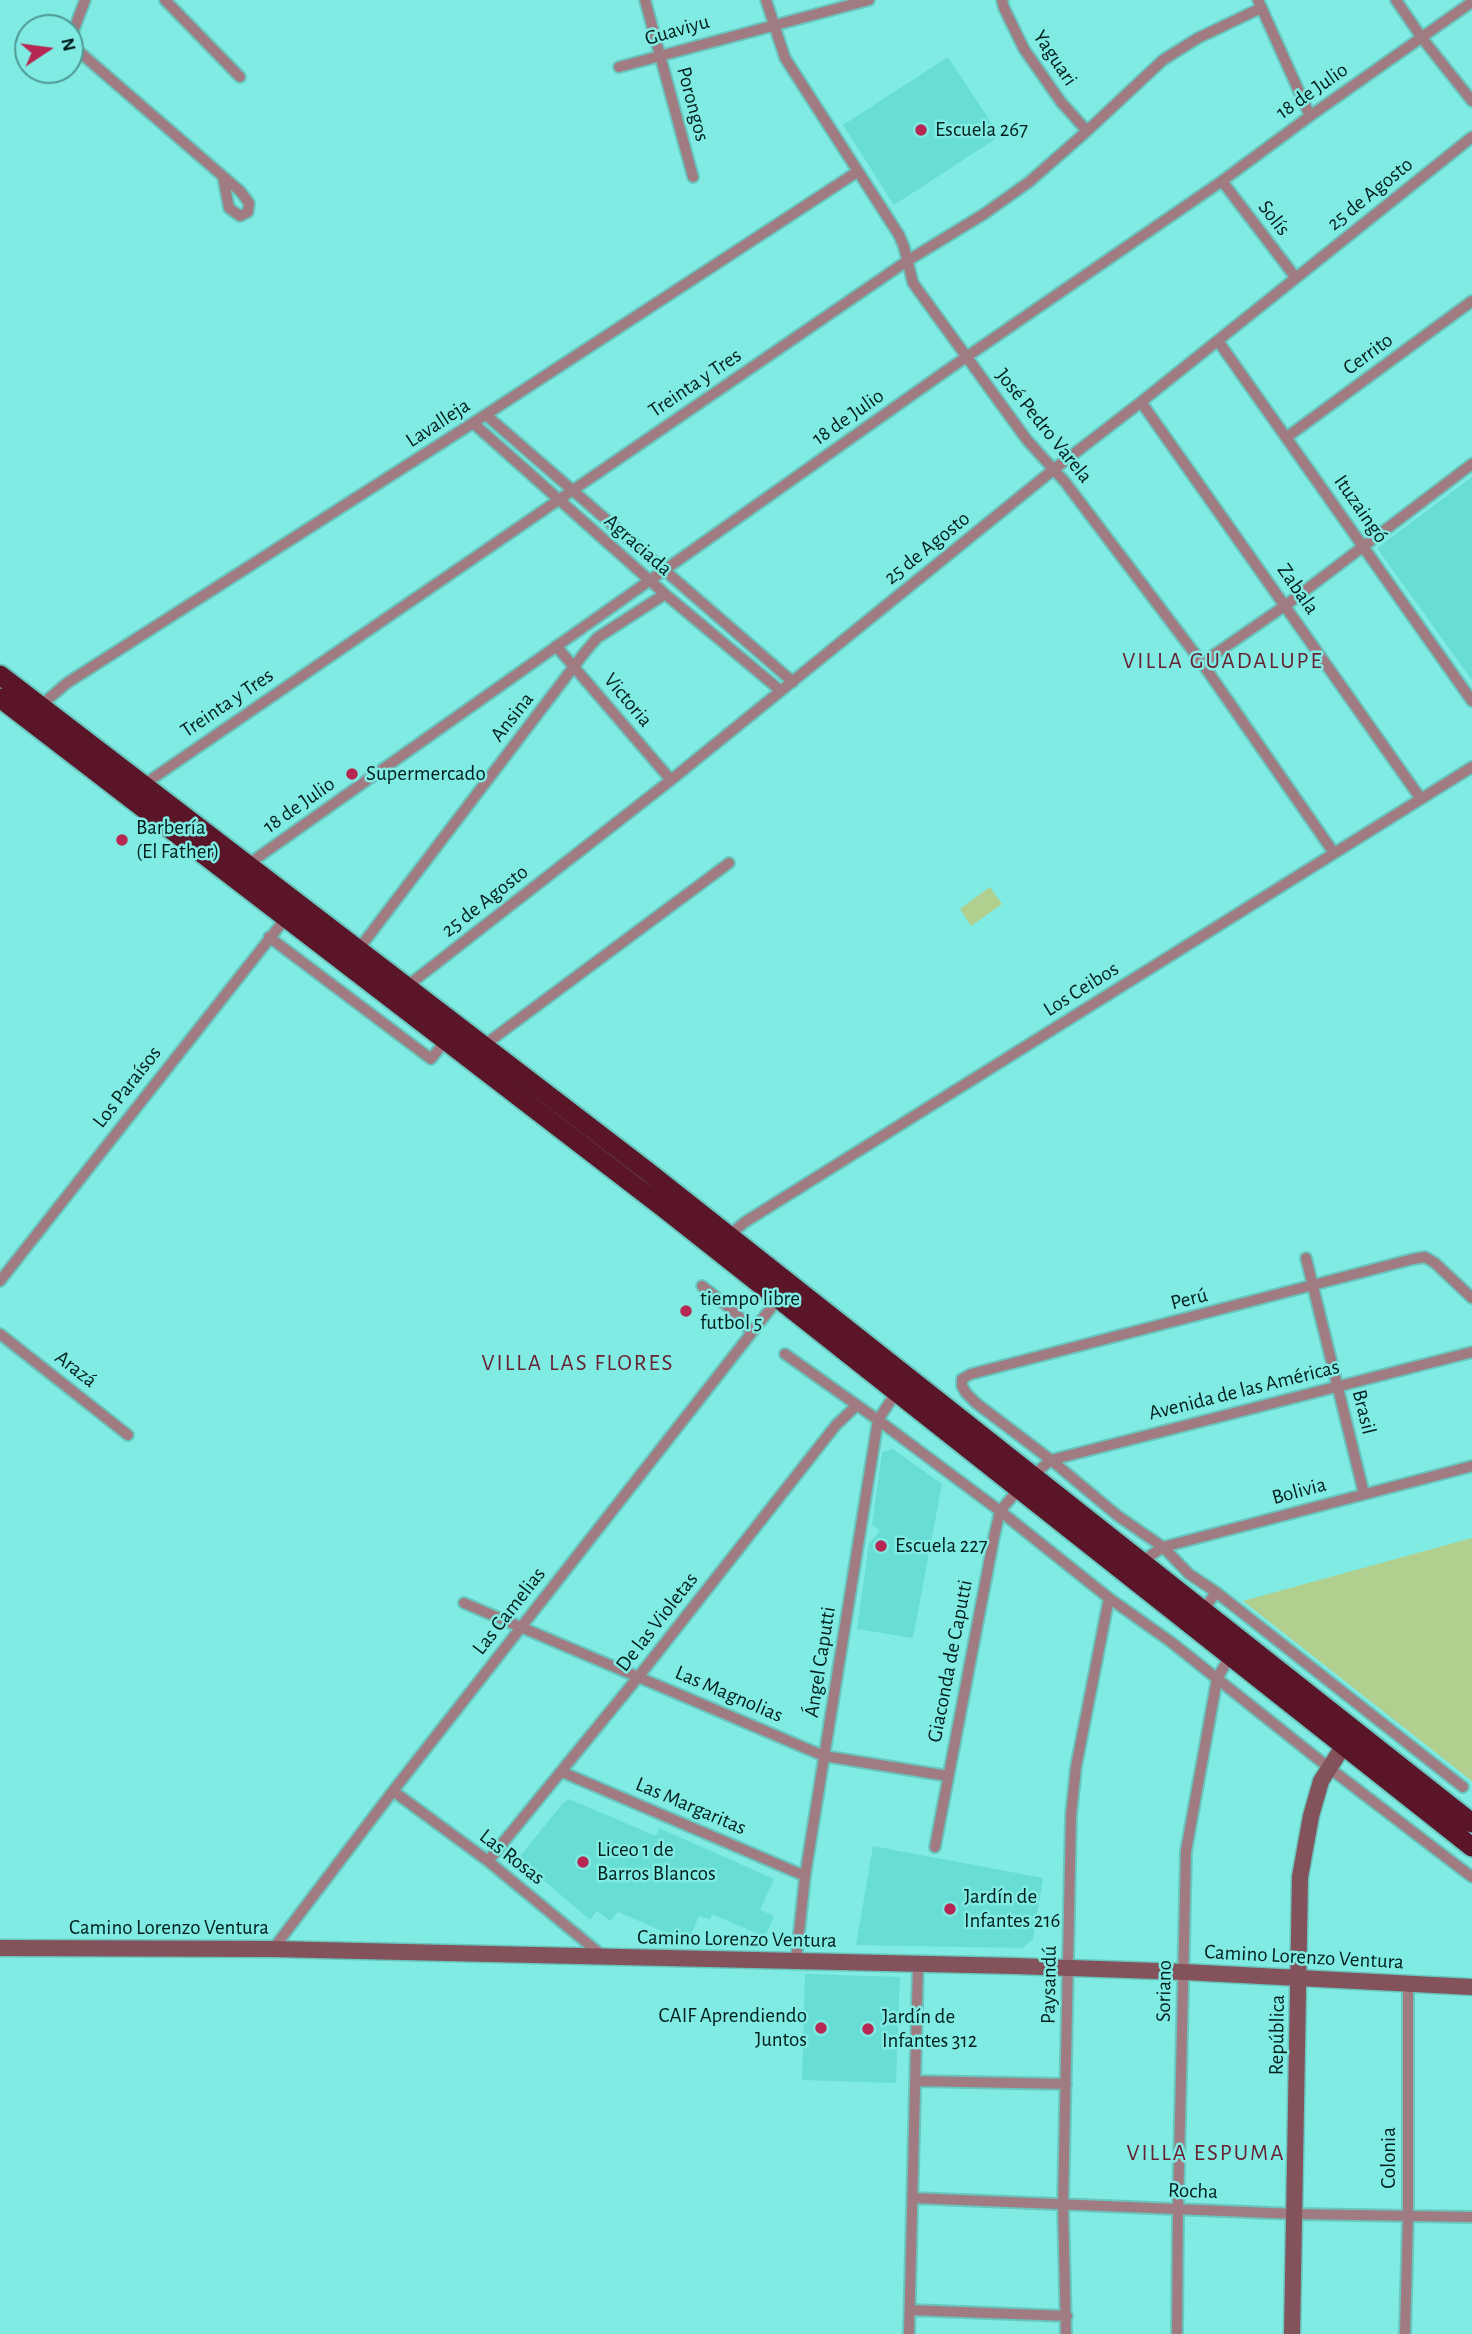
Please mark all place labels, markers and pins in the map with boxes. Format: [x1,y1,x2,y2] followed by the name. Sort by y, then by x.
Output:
[935,117,1028,143] place label: Escuela 267
[913,122,929,138] marker: Escuela 267
[366,761,486,787] place label: Supermercado
[344,766,360,782] marker: Supermercado
[136,815,220,865] place label: Barbería (El Father)
[114,832,130,848] marker: Barbería (El Father)
[700,1286,800,1336] place label: tiempo libre futbol 5
[678,1303,694,1319] marker: tiempo libre futbol 5
[895,1533,988,1559] place label: Escuela 227
[873,1538,889,1554] marker: Escuela 227
[597,1837,716,1887] place label: Liceo 1 de Barros Blancos
[575,1854,591,1870] marker: Liceo 1 de Barros Blancos
[964,1884,1060,1934] place label: Jardín de Infantes 216
[942,1901,958,1917] marker: Jardín de Infantes 216
[659,2003,807,2053] place label: CAIF Aprendiendo Juntos
[882,2004,977,2054] place label: Jardín de Infantes 312
[813,2020,829,2036] marker: CAIF Aprendiendo Juntos
[860,2021,876,2037] marker: Jardín de Infantes 312

